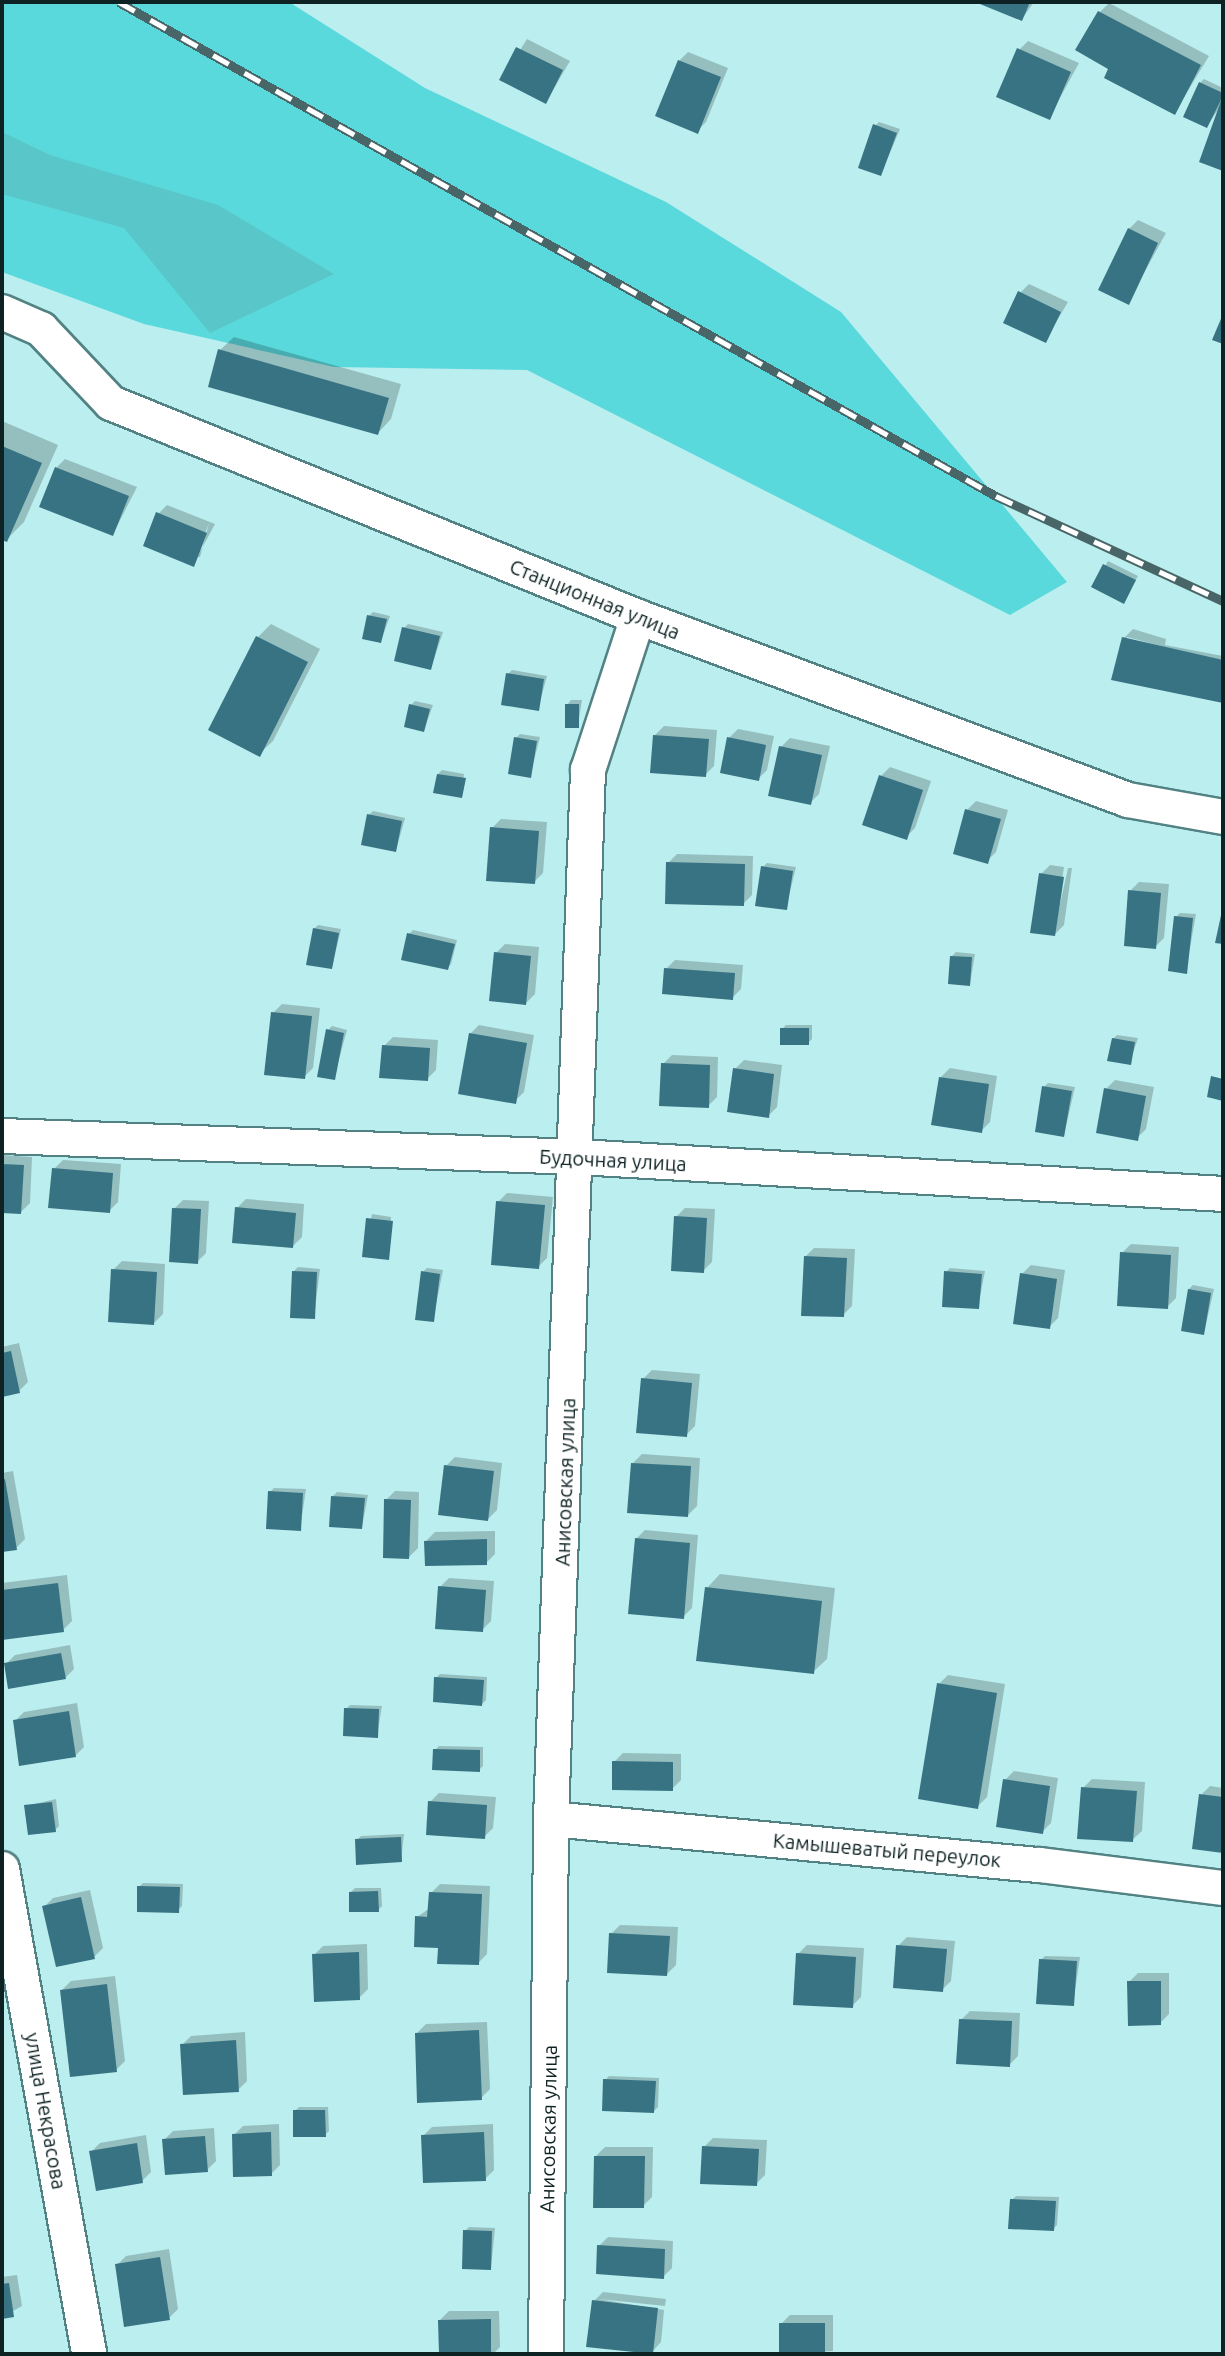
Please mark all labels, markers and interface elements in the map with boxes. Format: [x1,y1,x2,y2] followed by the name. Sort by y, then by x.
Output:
[506,554,684,644] street label: Станционная улица
[539,1144,687,1176] street label: Будочная улица
[550,1397,580,1567] street label: Анисовская улица
[772,1828,1002,1872] street label: Камышеватый переулок
[20,2031,72,2191] street label: улица Некрасова
[535,2045,561,2213] street label: Анисовская улица

